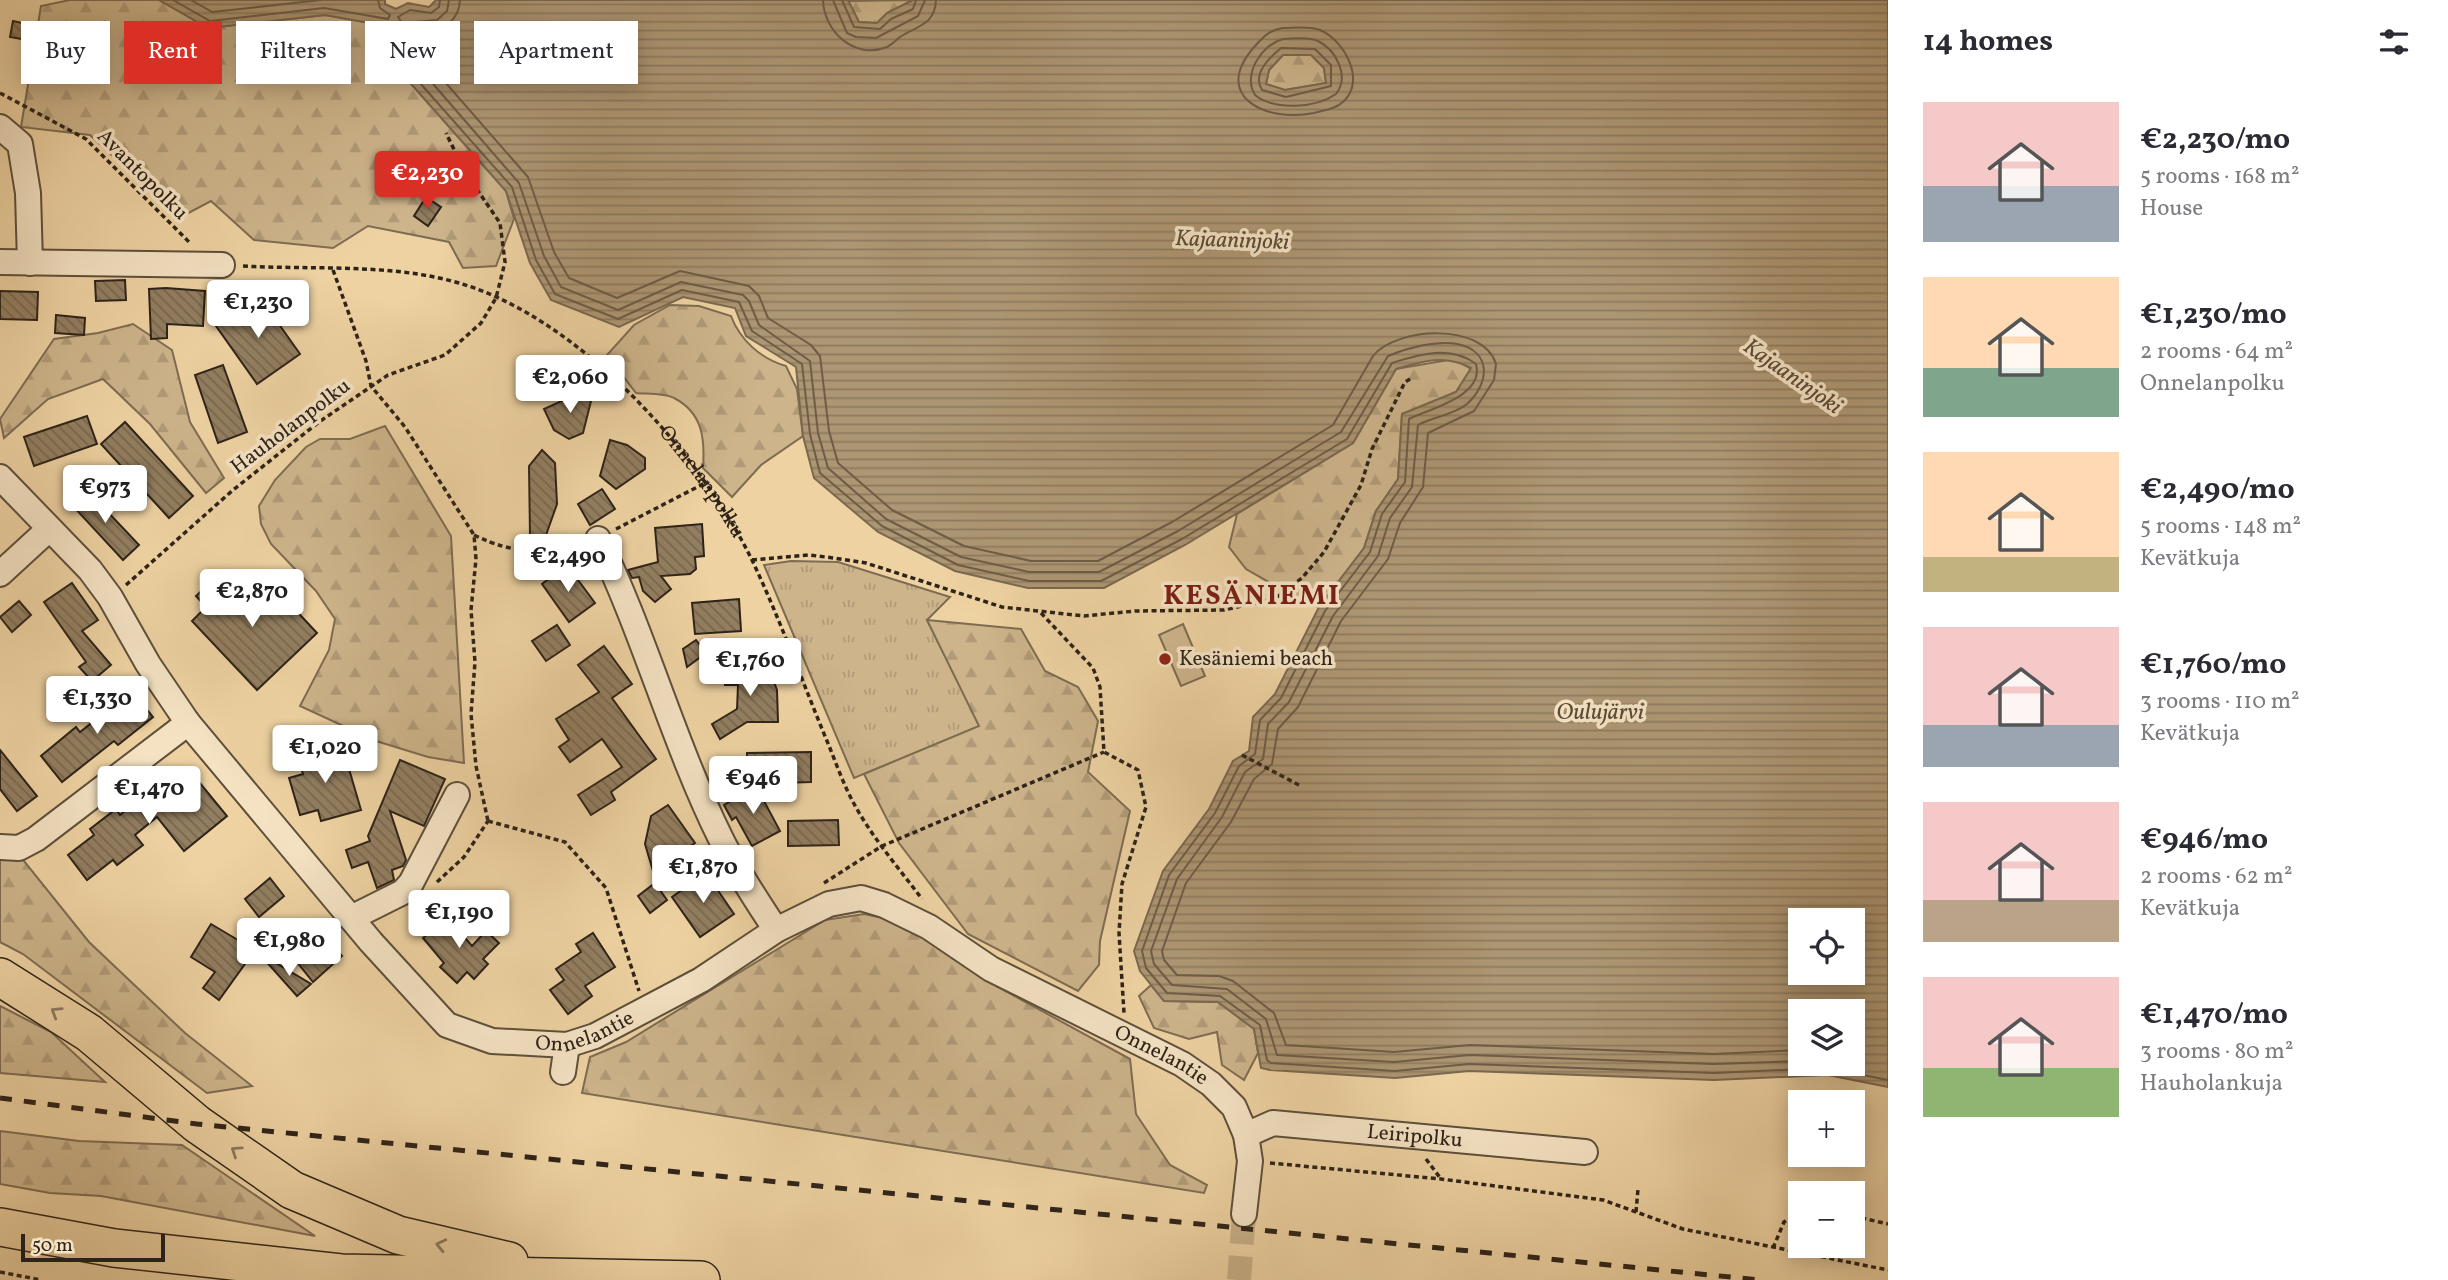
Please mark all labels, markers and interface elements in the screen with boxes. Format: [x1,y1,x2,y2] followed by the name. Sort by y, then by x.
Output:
[21,21,110,84] chip: Buy
[124,21,222,84] chip: Rent
[236,21,351,84] chip: Filters
[365,21,460,84] chip: New
[474,21,638,84] chip: Apartment
[1923,21,2053,63] text: 14 homes
[2375,23,2413,61] icon: filters
[2140,119,2290,161] text: €2,230/mo
[90,123,194,227] street label: Avantopolku
[1979,130,2063,214] icon: home
[370,152,484,211] pin: €2,230
[391,158,463,190] text: €2,230
[2140,161,2299,193] text: 5 rooms · 168 m²
[2140,193,2203,225] text: House
[1175,223,1290,259] water label: Kajaaninjoki
[201,280,315,340] pin: €1,230
[223,287,293,319] text: €1,230
[2140,294,2287,336] text: €1,230/mo
[1979,305,2063,389] icon: home
[1736,331,1848,423] water label: Kajaaninjoki
[2140,336,2293,368] text: 2 rooms · 64 m²
[513,356,627,415] pin: €2,060
[532,362,608,394] text: €2,060
[2140,368,2285,400] text: Onnelanpolku
[225,372,357,482] street label: Hauholanpolku
[652,419,752,543] street label: Onnelanpolku
[64,466,146,525] pin: €973
[2140,469,2295,511] text: €2,490/mo
[79,472,131,504] text: €973
[1979,480,2063,564] icon: home
[2140,511,2301,543] text: 5 rooms · 148 m²
[511,534,625,594] pin: €2,490
[530,541,606,573] text: €2,490
[2140,543,2240,575] text: Kevätkuja
[195,570,309,629] pin: €2,870
[216,576,288,608] text: €2,870
[1163,577,1341,616] district label: KESÄNIEMI
[693,638,807,698] pin: €1,760
[2140,644,2286,686] text: €1,760/mo
[715,645,785,677] text: €1,760
[1179,645,1333,674] place label: Kesäniemi beach
[1157,651,1173,667] marker: Kesäniemi beach
[1979,655,2063,739] icon: home
[40,676,154,736] pin: €1,330
[62,683,132,715] text: €1,330
[2140,686,2300,718] text: 3 rooms · 110 m²
[1556,697,1644,729] water label: Oulujärvi
[2140,718,2240,750] text: Kevätkuja
[268,726,382,785] pin: €1,020
[288,732,362,764] text: €1,020
[712,756,794,816] pin: €946
[725,763,781,795] text: €946
[92,766,206,826] pin: €1,470
[114,773,184,805] text: €1,470
[2140,819,2268,861] text: €946/mo
[1979,830,2063,914] icon: home
[646,846,760,905] pin: €1,870
[668,852,738,884] text: €1,870
[2140,861,2292,893] text: 2 rooms · 62 m²
[402,890,516,950] pin: €1,190
[2140,893,2240,925] text: Kevätkuja
[424,897,494,929] text: €1,190
[1788,908,1865,1258] map controls
[1788,908,1865,985] button: locate
[232,918,346,978] pin: €1,980
[253,925,325,957] text: €1,980
[2140,994,2288,1036] text: €1,470/mo
[1788,999,1865,1076] button: layers
[534,1003,639,1060] street label: Onnelantie
[1979,1005,2063,1089] icon: home
[50,1007,63,1020] one-way arrow
[1109,1018,1214,1093] street label: Onnelantie
[2140,1036,2293,1068] text: 3 rooms · 80 m²
[2140,1068,2283,1100] text: Hauholankuja
[1788,1090,1865,1167] button: +
[1366,1117,1464,1155] street label: Leiripolku
[230,1146,243,1159] one-way arrow
[1788,1181,1865,1258] button: −
[21,1231,164,1263] scale bar
[32,1233,73,1259] text: 50 m
[435,1239,447,1253] one-way arrow

